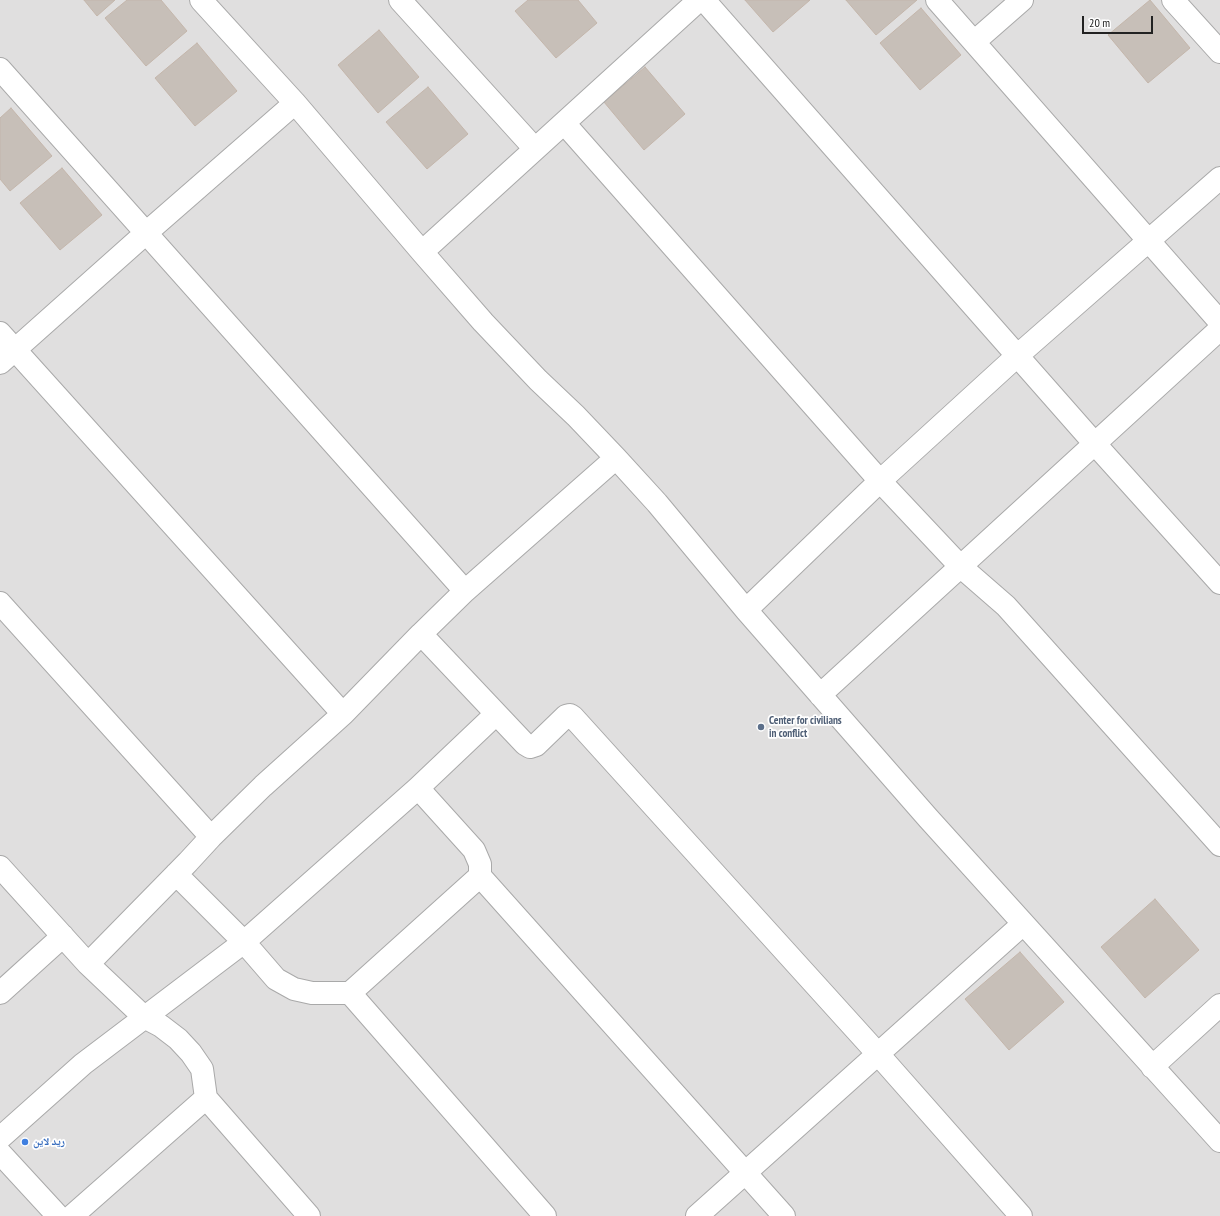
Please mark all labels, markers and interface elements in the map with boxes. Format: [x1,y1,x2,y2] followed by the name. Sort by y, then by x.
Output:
[1084,8,1155,34] scale bar
[1089,15,1110,30] text: 20 m
[769,714,842,740] place label: Center for civilians in conflict
[756,722,766,732] marker: Center for civilians in conflict
[33,1135,65,1149] place label: ريد لاين
[20,1137,30,1147] marker: ريد لاين

